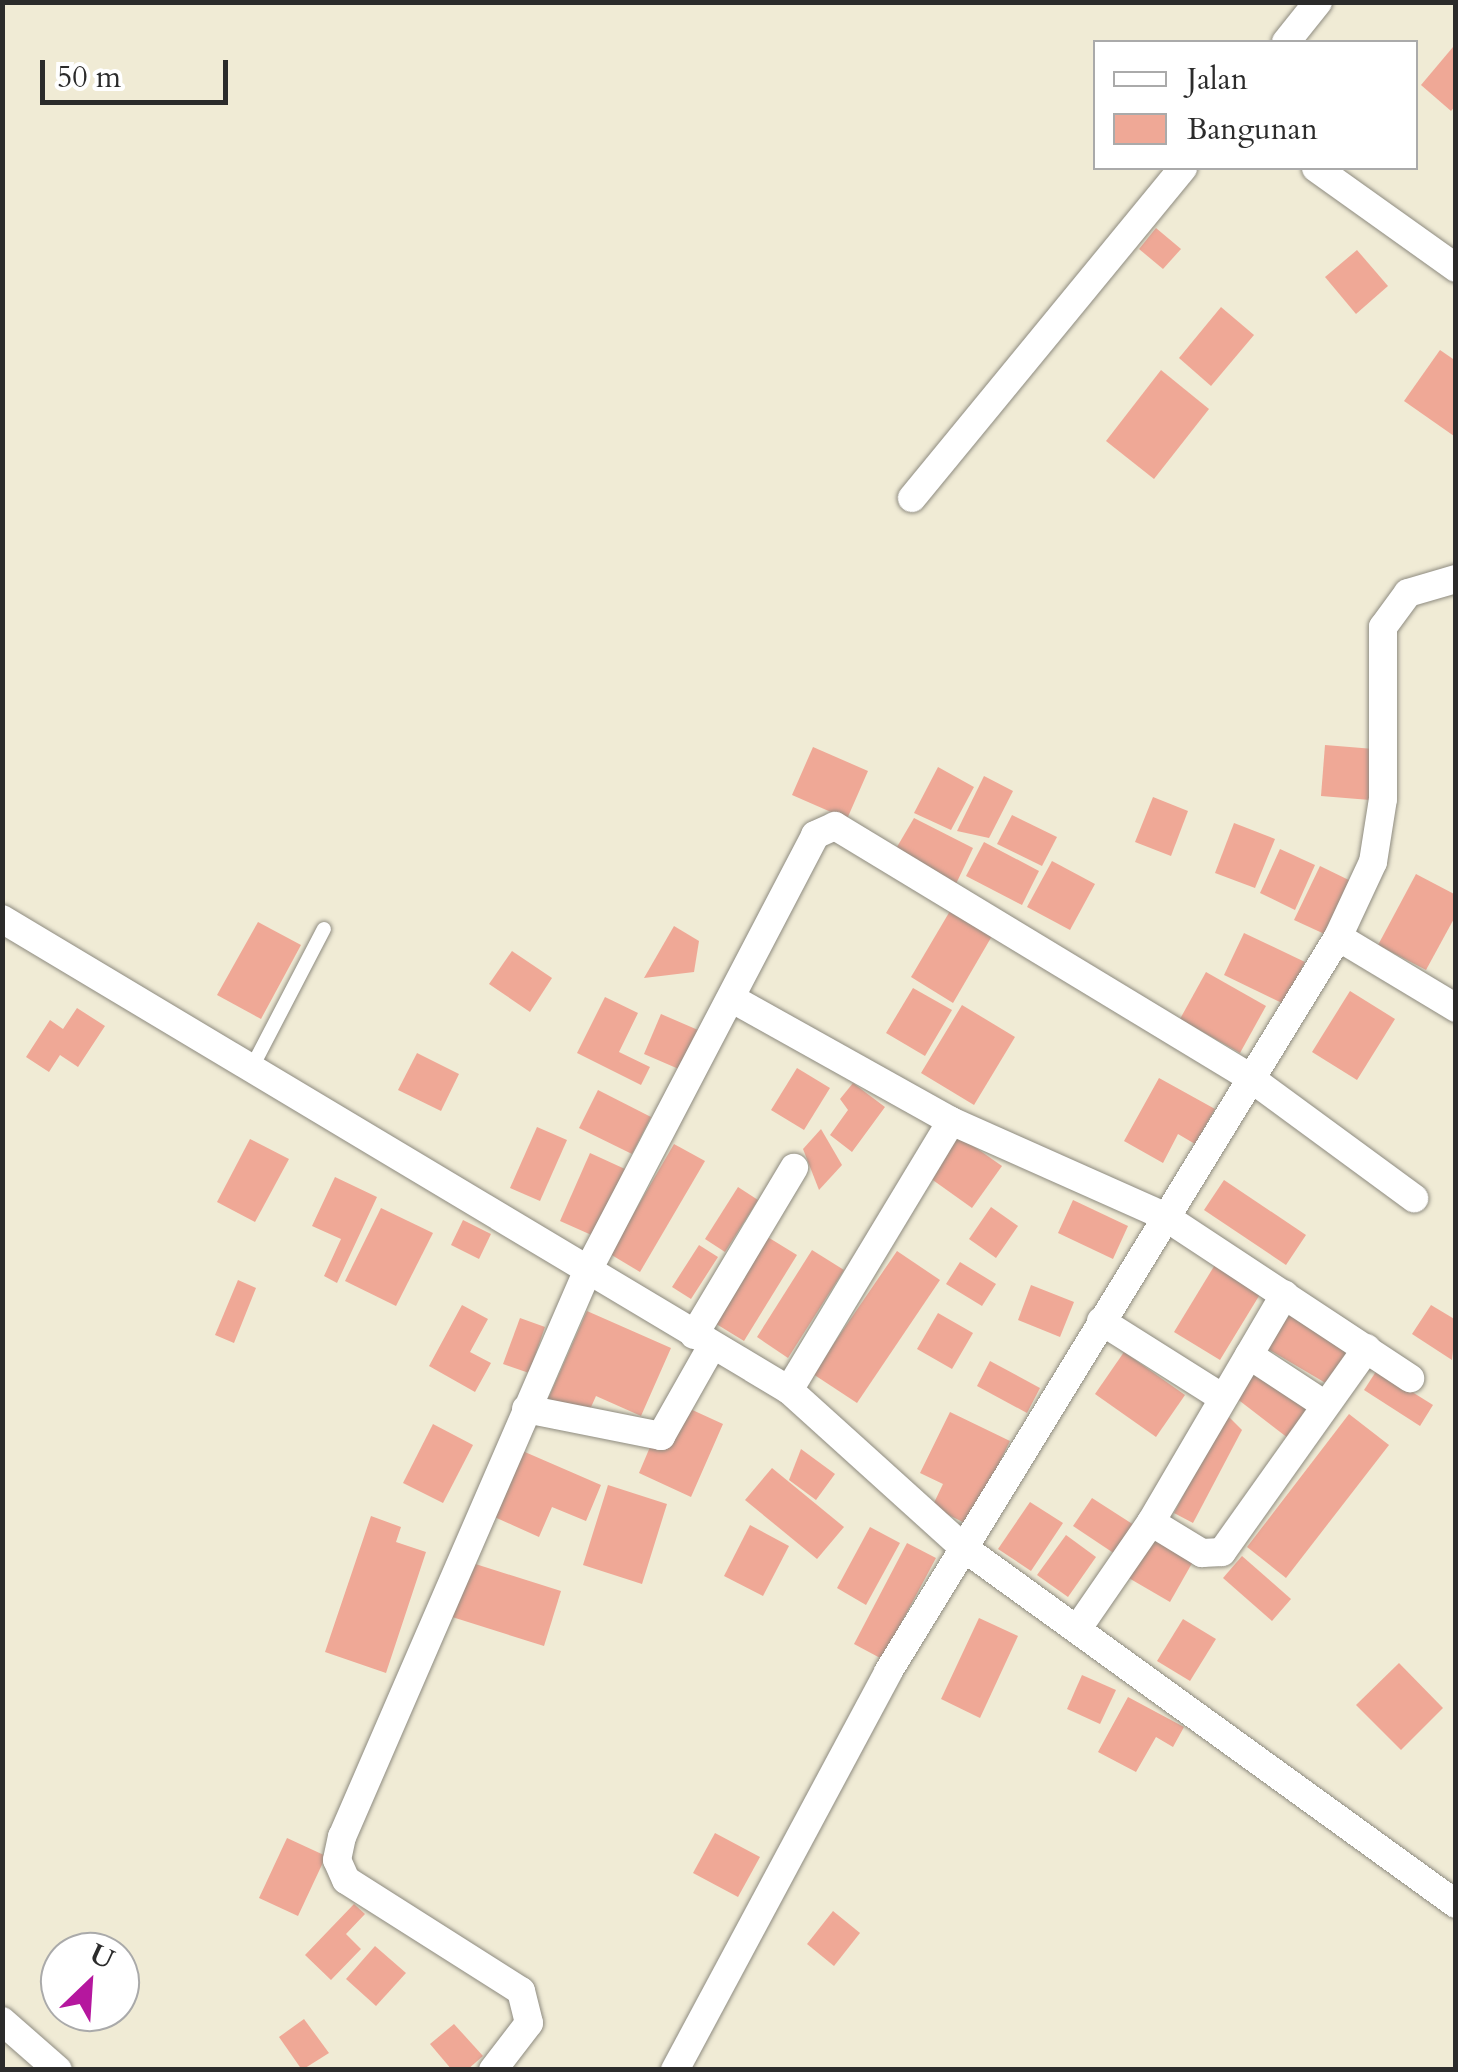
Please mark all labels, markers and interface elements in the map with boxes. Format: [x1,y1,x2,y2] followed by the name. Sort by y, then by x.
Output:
[45,40,232,102] scale bar
[1093,40,1418,170] legend
[57,57,121,98] text: 50 m
[1187,59,1248,100] text: Jalan
[1187,109,1318,150] text: Bangunan
[40,1932,140,2032] north arrow
[83,1935,120,1979] text: U

